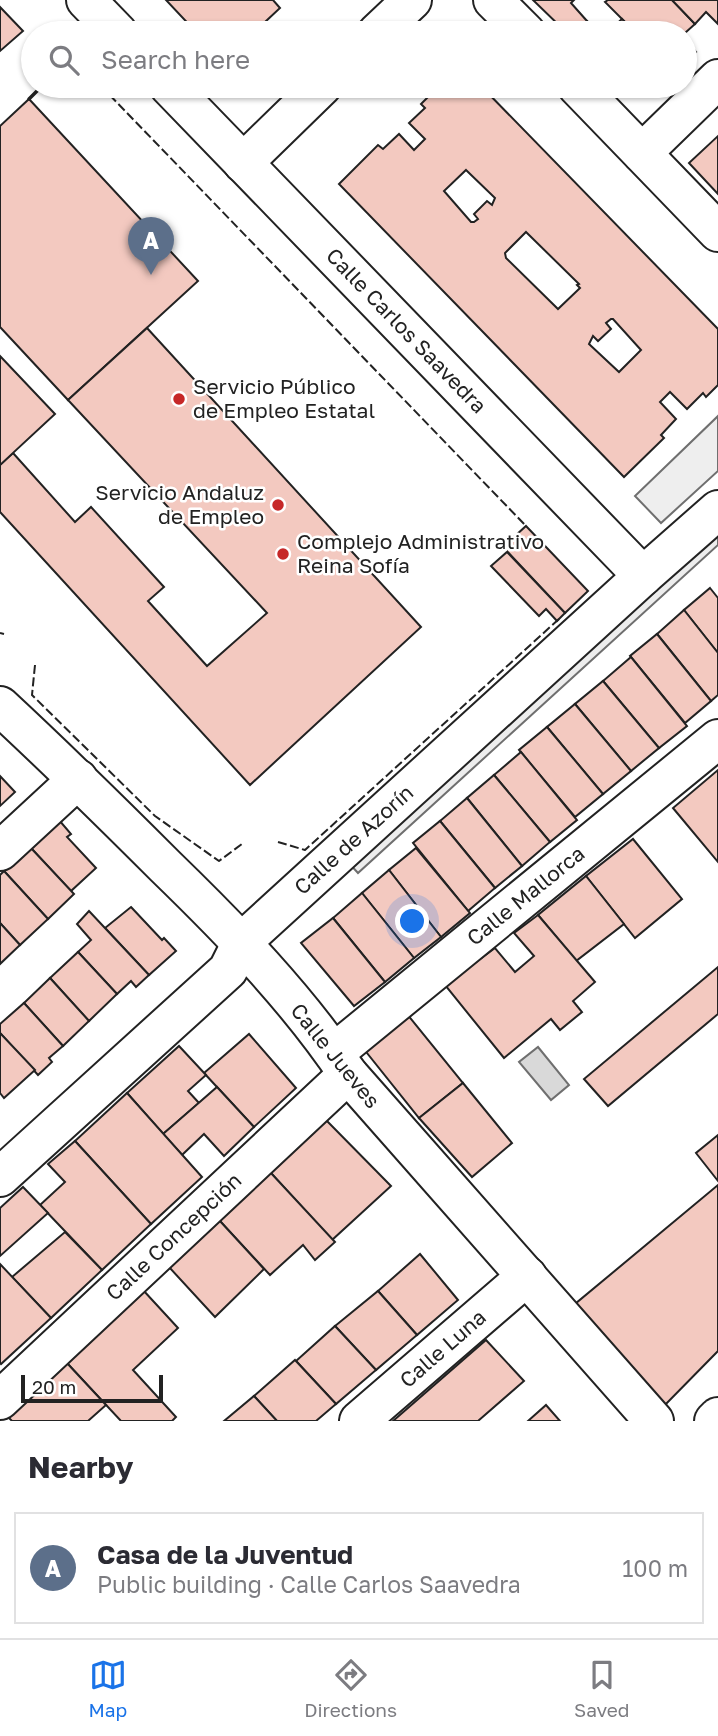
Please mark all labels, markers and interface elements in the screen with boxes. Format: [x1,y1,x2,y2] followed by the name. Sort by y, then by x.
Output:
[21,21,697,98] search box
[45,41,83,79] icon: search
[101,44,250,75] text: Search here
[128,217,174,275] pin: A
[321,242,492,418] street label: Calle Carlos Saavedra
[193,373,375,423] place label: Servicio Público de Empleo Estatal
[171,391,187,407] marker: Servicio Público de Empleo Estatal
[95,479,264,529] place label: Servicio Andaluz de Empleo
[270,497,286,513] marker: Servicio Andaluz de Empleo
[297,528,544,578] place label: Complejo Administrativo Reina Sofía
[275,546,291,562] marker: Complejo Administrativo Reina Sofía
[288,779,418,900] street label: Calle de Azorín
[461,840,589,951] street label: Calle Mallorca
[395,904,429,938] your location
[286,998,386,1113] street label: Calle Jueves
[100,1167,246,1306] street label: Calle Concepción
[394,1304,491,1393] street label: Calle Luna
[21,1372,163,1404] scale bar
[32,1375,76,1398] text: 20 m
[28,1449,133,1485] text: Nearby
[97,1539,353,1570] text: Casa de la Juventud
[45,1554,61,1582] text: A
[622,1554,688,1582] text: 100 m
[97,1570,521,1598] text: Public building · Calle Carlos Saavedra
[88,1656,127,1721] tab: Map
[304,1656,397,1721] tab: Directions
[574,1656,630,1721] tab: Saved

